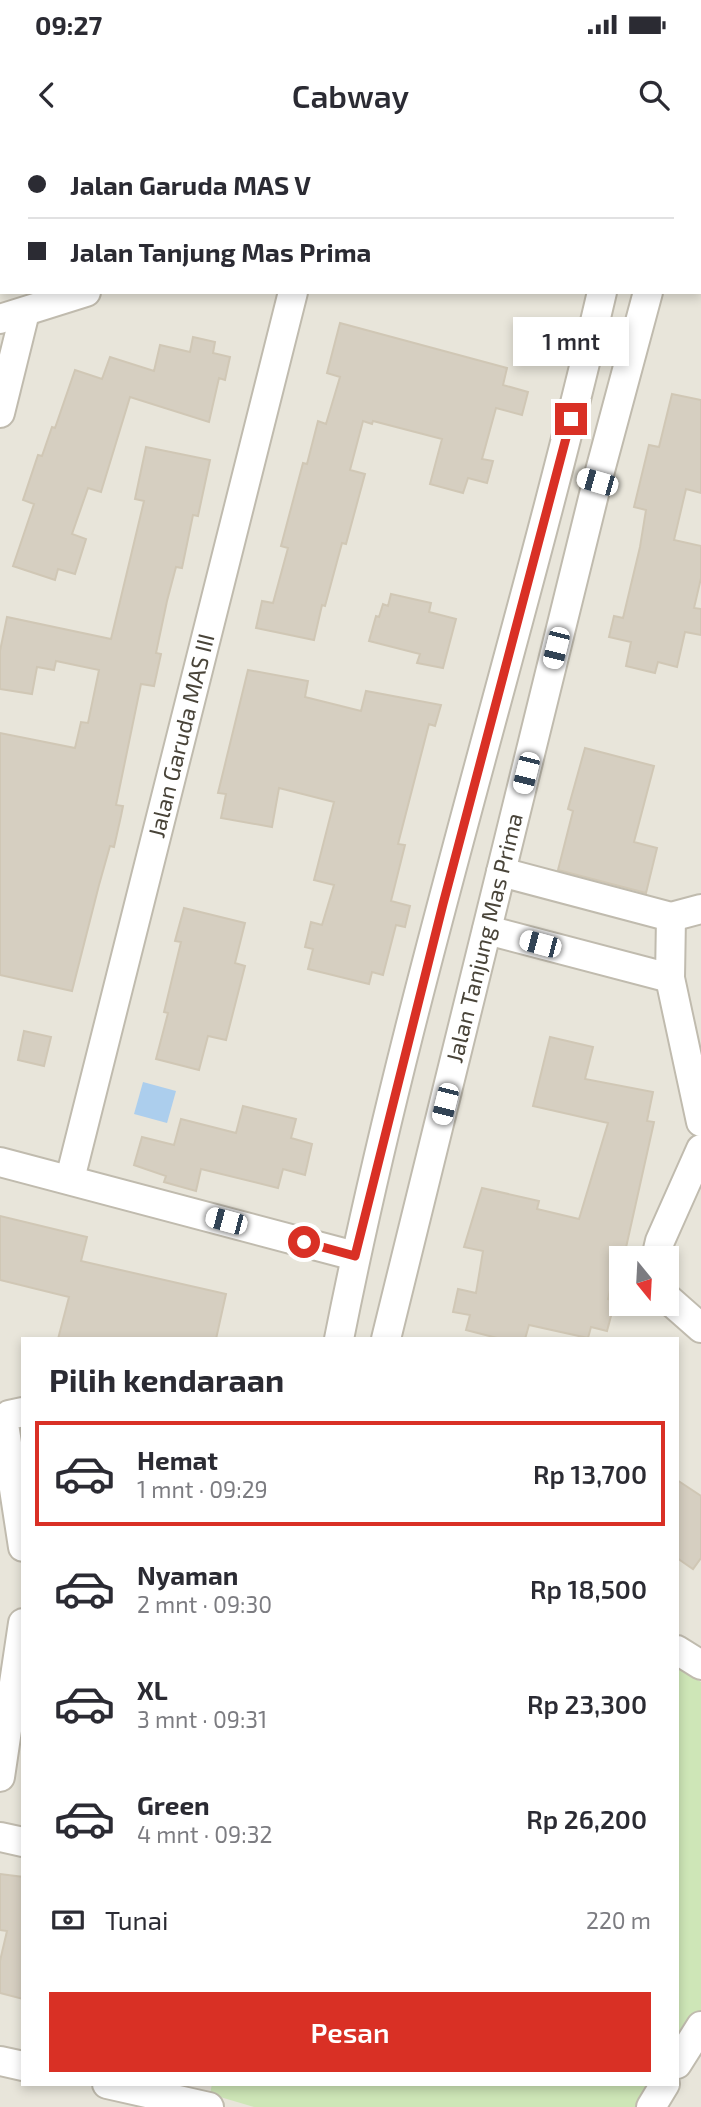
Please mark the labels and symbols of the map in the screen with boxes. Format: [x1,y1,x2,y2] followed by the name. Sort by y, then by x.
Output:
[513,317,629,366] callout: 1 mnt
[555,403,587,435] route end
[574,466,621,498] car
[541,625,572,671] car
[141,631,220,841] street label: Jalan Garuda MAS III
[511,750,542,796] car
[440,810,528,1066] street label: Jalan Tanjung Mas Prima
[517,928,564,960] car
[430,1081,461,1127] car
[203,1205,250,1237] car
[288,1226,320,1258] route start
[609,1246,679,1316] north arrow

